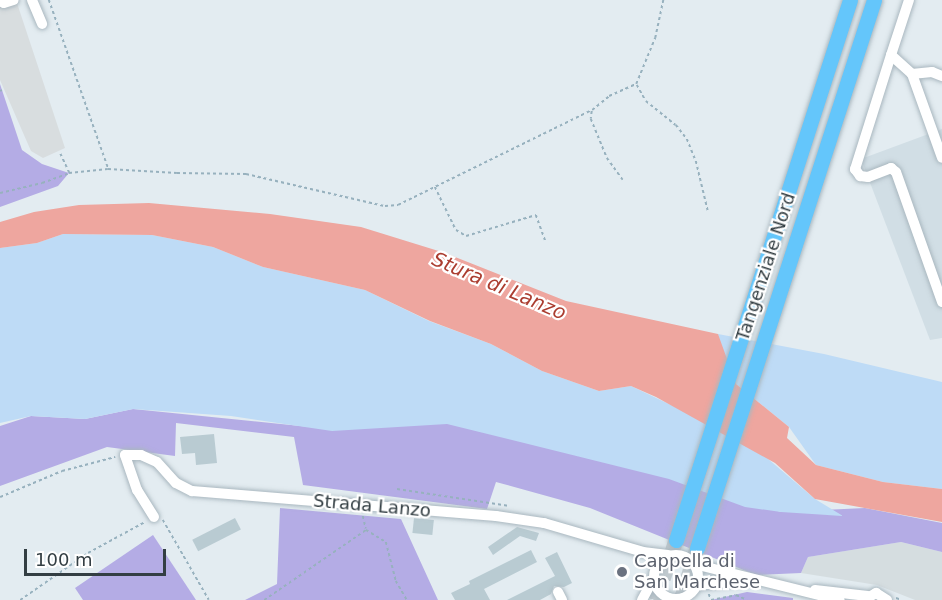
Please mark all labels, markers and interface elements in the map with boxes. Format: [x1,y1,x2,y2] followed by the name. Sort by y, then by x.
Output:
[732,190,800,344] street label: Tangenziale Nord
[428,247,570,325] water label: Stura di Lanzo
[312,490,432,522] street label: Strada Lanzo
[27,537,170,575] scale bar
[35,549,93,570] text: 100 m
[634,551,760,594] place label: Cappella di San Marchese
[615,565,629,579] marker: Cappella di San Marchese

